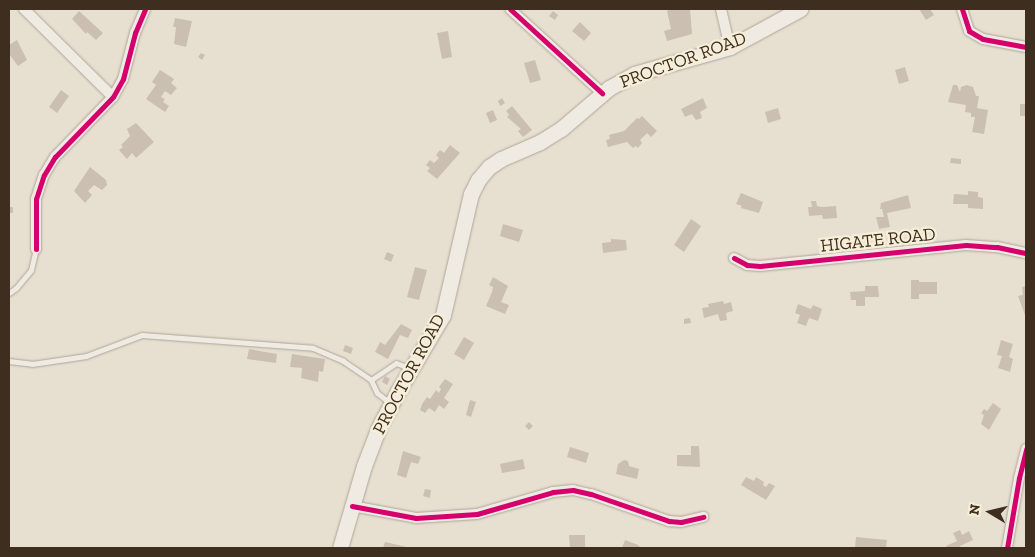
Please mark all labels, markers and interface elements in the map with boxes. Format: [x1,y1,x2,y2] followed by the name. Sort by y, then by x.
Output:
[617,27,749,93] street label: PROCTOR ROAD
[819,223,937,257] street label: HIGATE ROAD
[368,310,450,438] street label: PROCTOR ROAD
[965,487,1015,537] north arrow
[965,503,984,516] text: N

